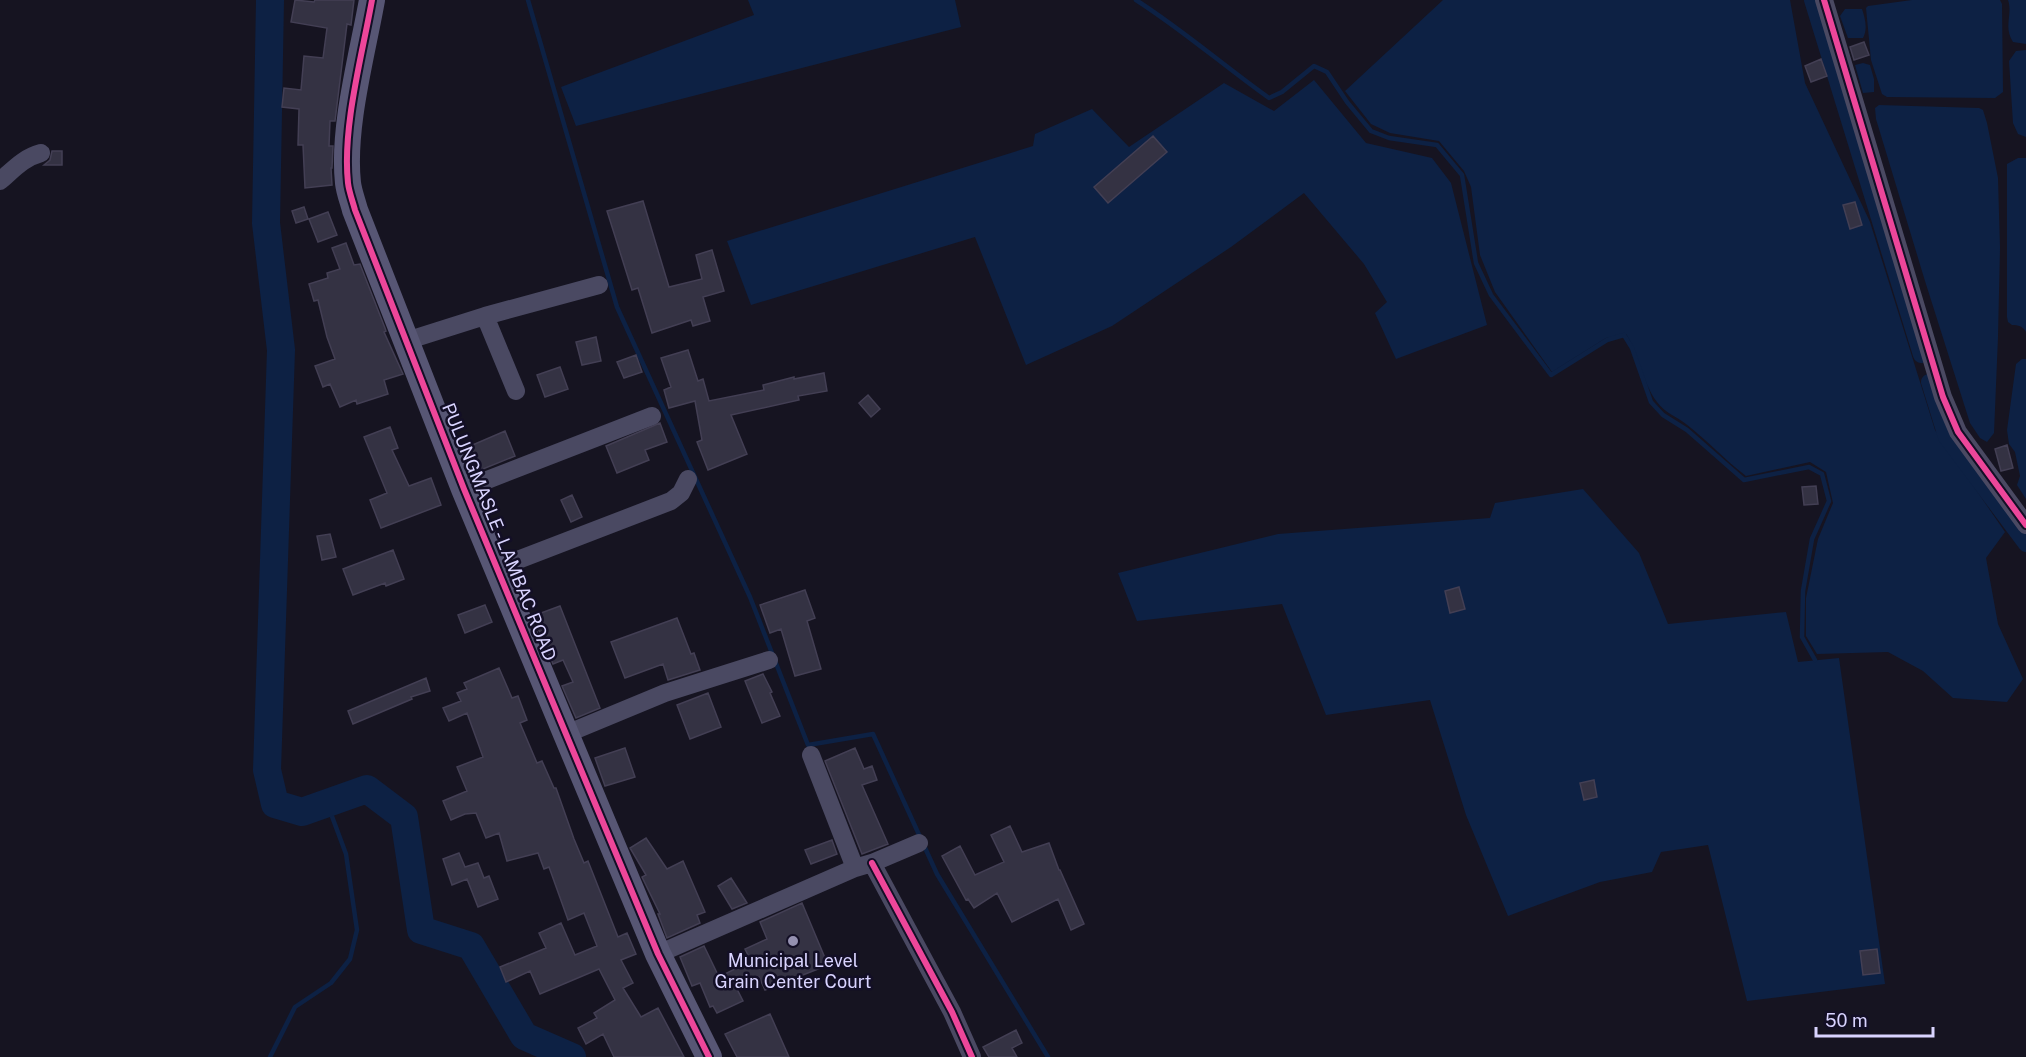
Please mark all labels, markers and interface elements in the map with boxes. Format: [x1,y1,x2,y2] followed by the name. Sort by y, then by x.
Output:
[438,400,561,664] street label: PULUNGMASLE - LAMBAC ROAD
[786,934,800,948] marker: Municipal Level Grain Center Court
[715,950,871,992] place label: Municipal Level Grain Center Court
[1816,1000,1933,1038] scale bar
[1825,1010,1868,1031] text: 50 m

